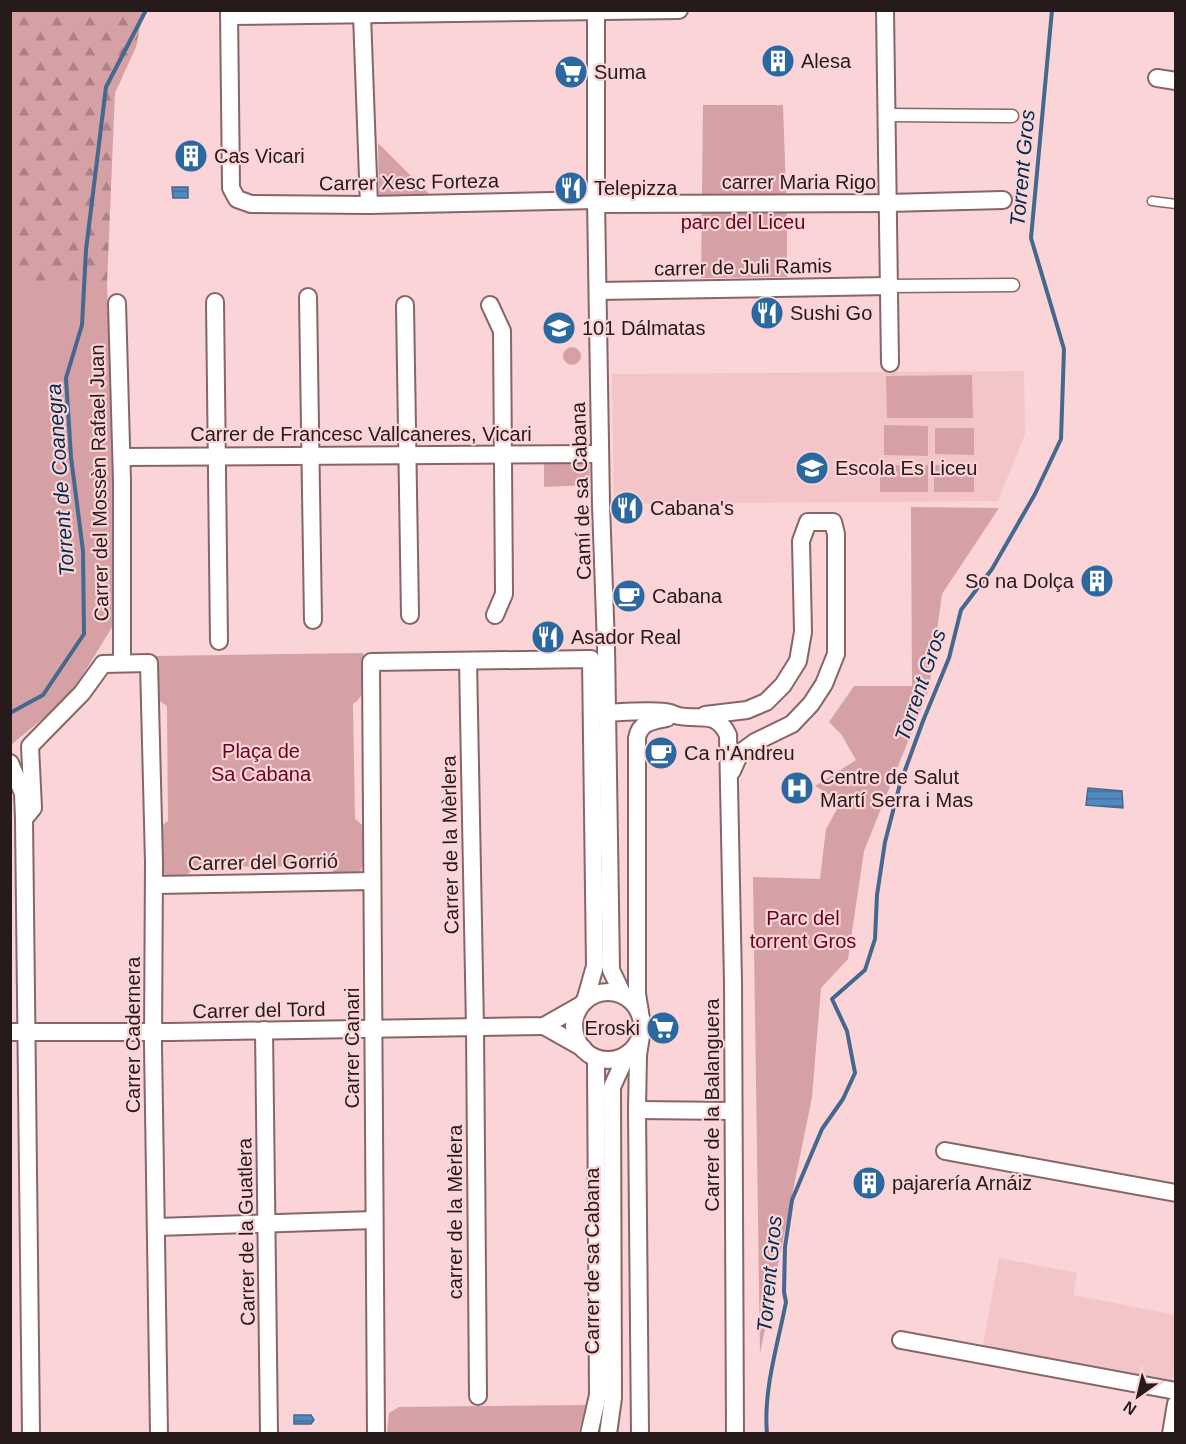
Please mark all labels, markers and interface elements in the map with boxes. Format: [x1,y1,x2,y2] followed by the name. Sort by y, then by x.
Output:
[760,43,796,79] building icon: Alesa
[801,50,852,72] place label: Alesa
[553,54,589,90] supermarket icon: Suma
[594,61,647,83] place label: Suma
[1005,108,1039,227] water label: Torrent Gros
[173,138,209,174] building icon: Cas Vicari
[214,145,305,167] place label: Cas Vicari
[319,169,500,195] street label: Carrer Xesc Forteza
[553,170,589,206] restaurant icon: Telepizza
[722,171,876,193] street label: carrer Maria Rigo
[594,177,678,199] place label: Telepizza
[681,211,805,233] park label: parc del Liceu
[654,254,832,280] street label: carrer de Juli Ramis
[749,295,785,331] restaurant icon: Sushi Go
[790,302,872,324] place label: Sushi Go
[541,310,577,346] school or university icon: 101 Dálmatas
[582,317,705,339] place label: 101 Dálmatas
[86,344,112,622] street label: Carrer del Mossèn Rafael Juan
[42,383,78,577] water label: Torrent de Coanegra
[567,401,595,580] street label: Camí de sa Cabana
[190,423,532,445] street label: Carrer de Francesc Vallcaneres, Vicari
[794,450,830,486] school or university icon: Escola Es Liceu
[835,457,977,479] place label: Escola Es Liceu
[609,490,645,526] restaurant icon: Cabana's
[650,497,734,519] place label: Cabana's
[1079,563,1115,599] building icon: So na Dolça
[965,570,1075,592] place label: So na Dolça
[611,578,647,614] cafe icon: Cabana
[652,585,723,607] place label: Cabana
[530,619,566,655] restaurant icon: Asador Real
[890,625,950,744] water label: Torrent Gros
[571,626,681,648] place label: Asador Real
[643,735,679,771] cafe icon: Ca n'Andreu
[211,740,312,785] park label: Plaça de Sa Cabana
[684,742,795,764] place label: Ca n'Andreu
[437,754,463,935] street label: Carrer de la Mèrlera
[820,766,973,811] place label: Centre de Salut Martí Serra i Mas
[779,770,815,806] hospital icon: Centre de Salut Martí Serra i Mas
[188,850,338,874] street label: Carrer del Gorrió
[750,907,856,952] park label: Parc del torrent Gros
[122,956,144,1113] street label: Carrer Cadernera
[341,987,363,1109] street label: Carrer Canari
[701,997,723,1212] street label: Carrer de la Balanguera
[192,998,326,1022] street label: Carrer del Tord
[645,1010,681,1046] supermarket icon: Eroski
[584,1017,640,1039] place label: Eroski
[444,1124,466,1299] street label: carrer de la Mèrlera
[233,1137,259,1326] street label: Carrer de la Guatlera
[851,1165,887,1201] building icon: pajarería Arnáiz
[581,1167,603,1354] street label: Carrer de sa Cabana
[892,1172,1032,1194] place label: pajarería Arnáiz
[752,1214,786,1333] water label: Torrent Gros
[1108,1366,1168,1426] north arrow
[1120,1398,1139,1418] text: N

